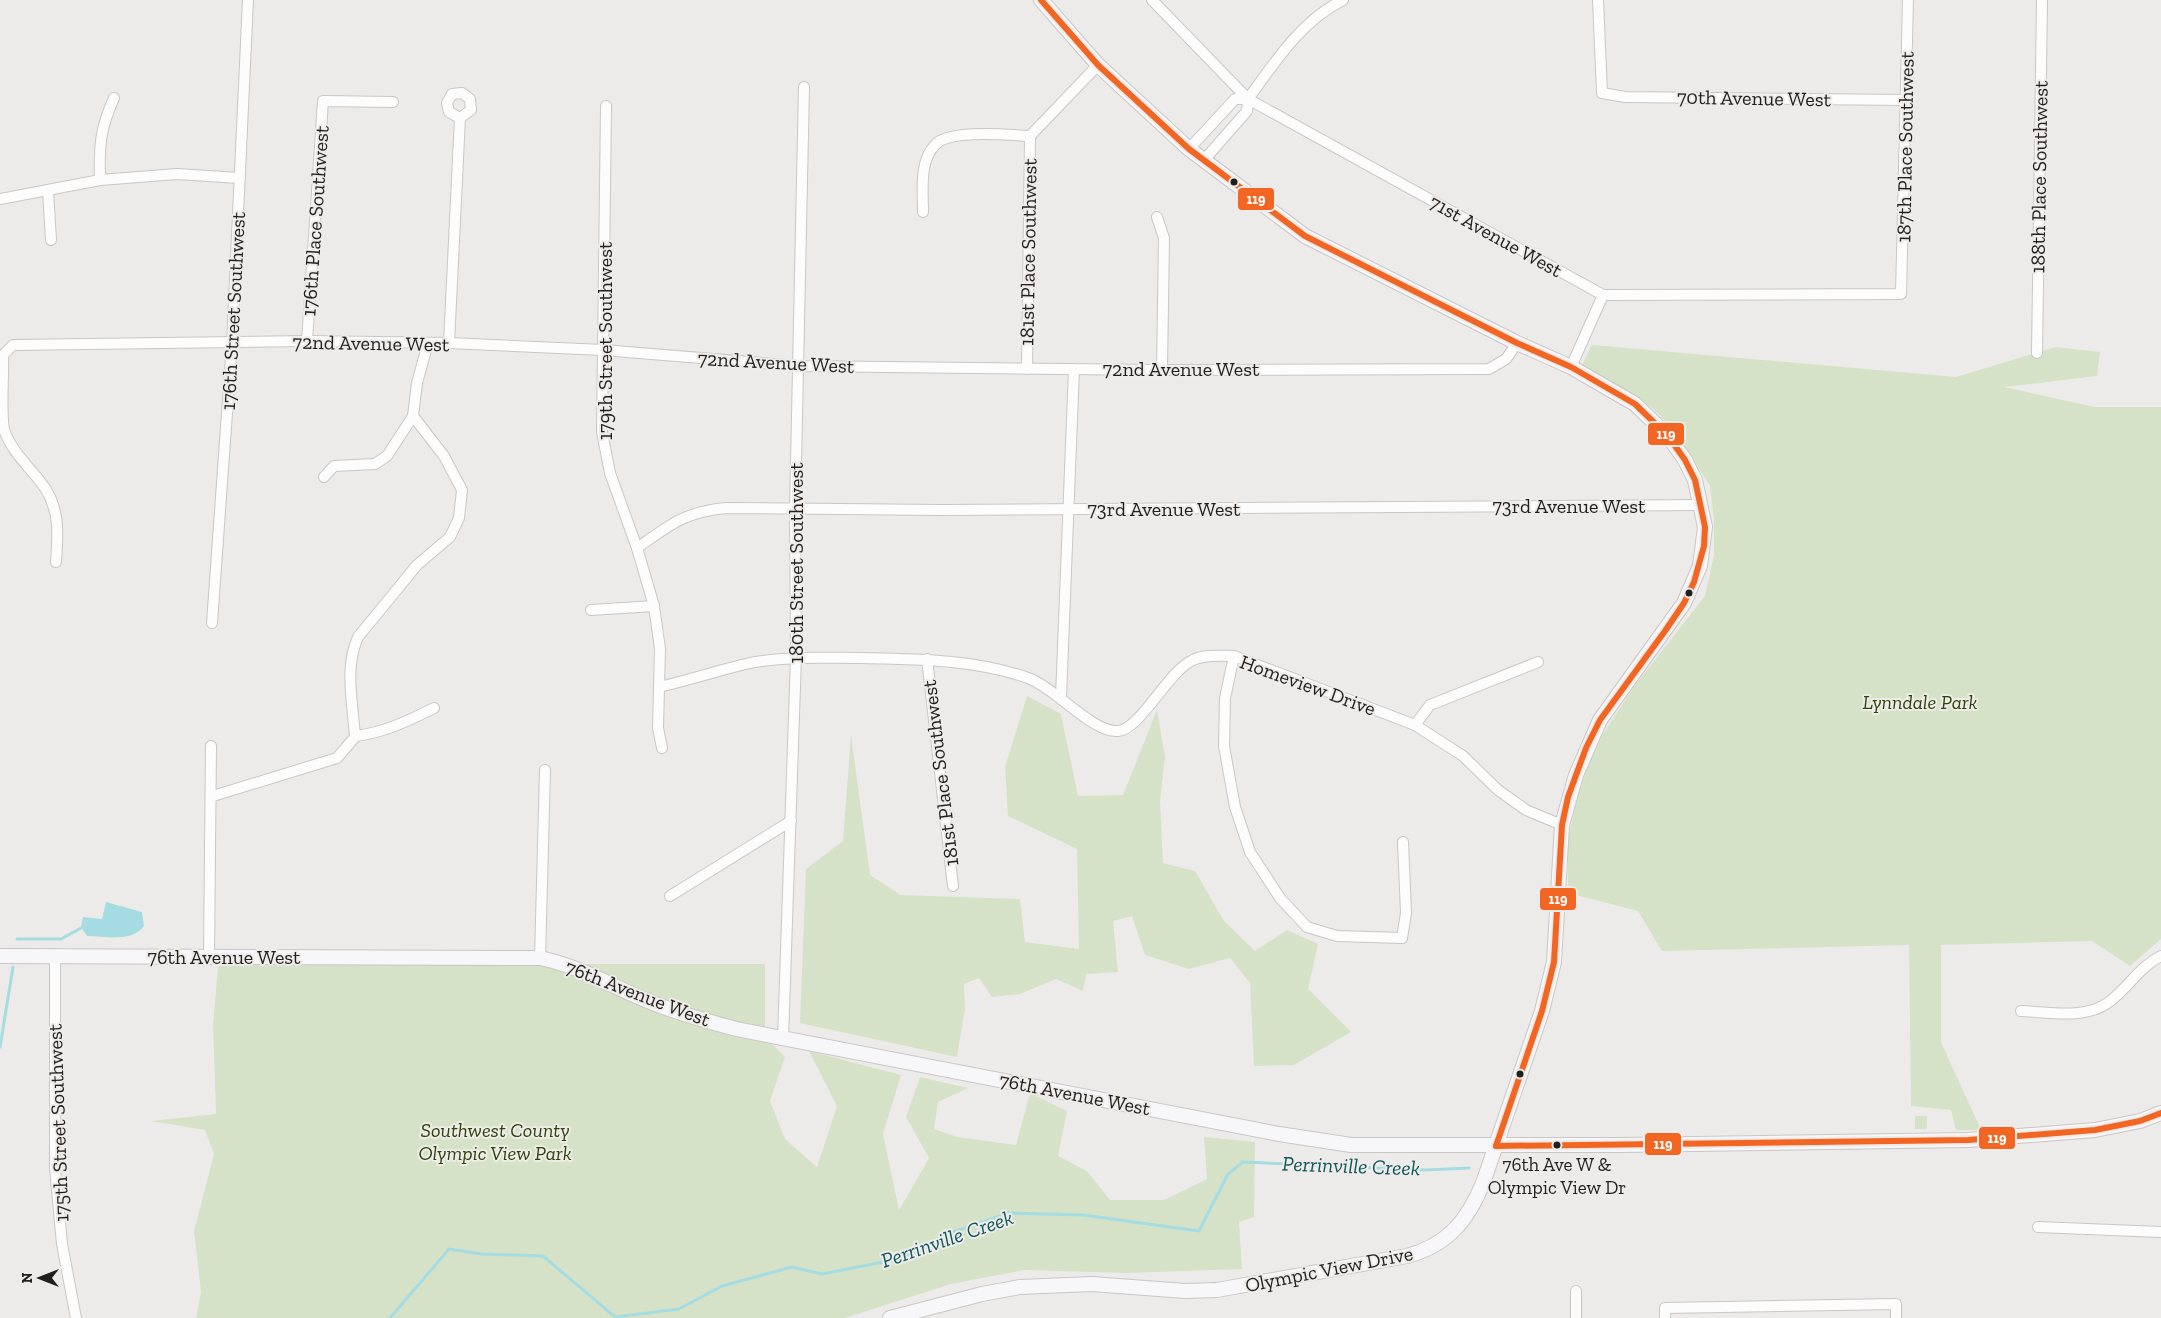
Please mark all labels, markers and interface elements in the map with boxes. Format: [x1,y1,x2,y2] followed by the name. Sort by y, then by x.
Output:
[1891,50,1919,243] street label: 187th Place Southwest
[2025,80,2053,274] street label: 188th Place Southwest
[1677,85,1832,111] street label: 70th Avenue West
[296,124,334,317] street label: 176th Place Southwest
[1014,157,1042,346] street label: 181st Place Southwest
[1229,177,1239,187] unlabelled marker
[1237,187,1275,211] line badge: 119
[1426,190,1567,283] street label: 71st Avenue West
[1247,191,1266,208] text: 119
[216,211,250,411] street label: 176th Street Southwest
[593,241,617,440] street label: 179th Street Southwest
[292,330,450,356] street label: 72nd Avenue West
[697,346,855,378] street label: 72nd Avenue West
[1103,357,1260,381] street label: 72nd Avenue West
[1647,422,1685,446] line badge: 119
[1657,426,1676,443] text: 119
[784,462,808,664] street label: 180th Street Southwest
[1492,494,1646,518] street label: 73rd Avenue West
[1087,497,1241,521] street label: 73rd Avenue West
[1684,588,1694,598] unlabelled marker
[1237,649,1379,721] street label: Homeview Drive
[917,678,963,868] street label: 181st Place Southwest
[1862,690,1978,714] park label: Lynndale Park
[1539,887,1577,911] line badge: 119
[1549,891,1568,908] text: 119
[148,945,301,969] street label: 76th Avenue West
[562,954,714,1032] street label: 76th Avenue West
[43,1023,73,1222] street label: 175th Street Southwest
[998,1068,1153,1120] street label: 76th Avenue West
[1515,1069,1525,1079] unlabelled marker
[418,1118,572,1165] park label: Southwest County Olympic View Park
[1978,1126,2016,1150] line badge: 119
[1988,1130,2007,1147] text: 119
[1644,1132,1682,1156] line badge: 119
[1654,1136,1673,1153] text: 119
[1552,1140,1562,1150] marker: 76th Ave W & Olympic View Dr
[1282,1151,1421,1180] water label: Perrinville Creek
[1488,1153,1626,1199] place label: 76th Ave W & Olympic View Dr
[877,1204,1016,1273] water label: Perrinville Creek
[1243,1241,1415,1297] street label: Olympic View Drive
[15,1253,65,1303] north arrow
[19,1272,36,1283] text: N

